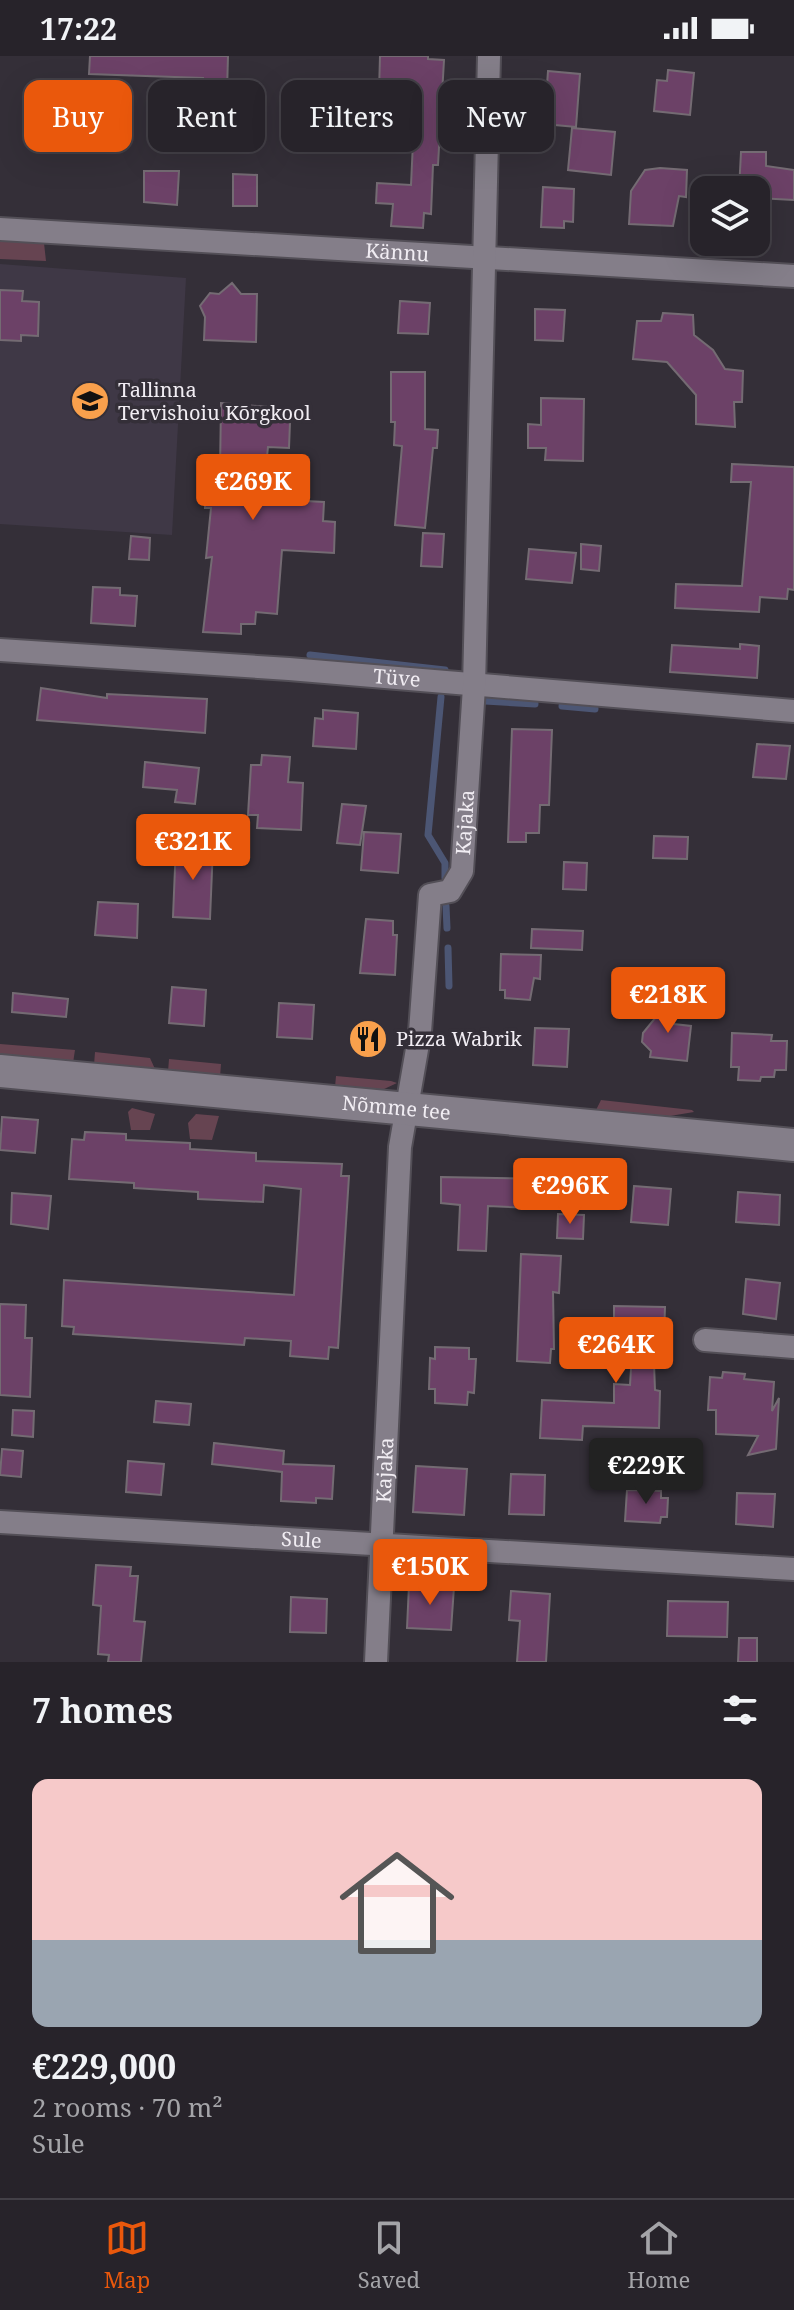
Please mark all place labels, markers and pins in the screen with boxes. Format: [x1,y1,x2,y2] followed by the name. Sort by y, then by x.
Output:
[118,376,311,426] place label: Tallinna Tervishoiu Kõrgkool
[69,380,111,422] school or university icon: Tallinna Tervishoiu Kõrgkool
[197,454,309,522] pin: €269K
[137,814,249,882] pin: €321K
[612,967,724,1035] pin: €218K
[347,1018,389,1060] restaurant icon: Pizza Wabrik
[396,1025,522,1052] place label: Pizza Wabrik
[514,1158,626,1226] pin: €296K
[560,1317,672,1385] pin: €264K
[590,1438,702,1506] pin: €229K
[374,1539,486,1607] pin: €150K

